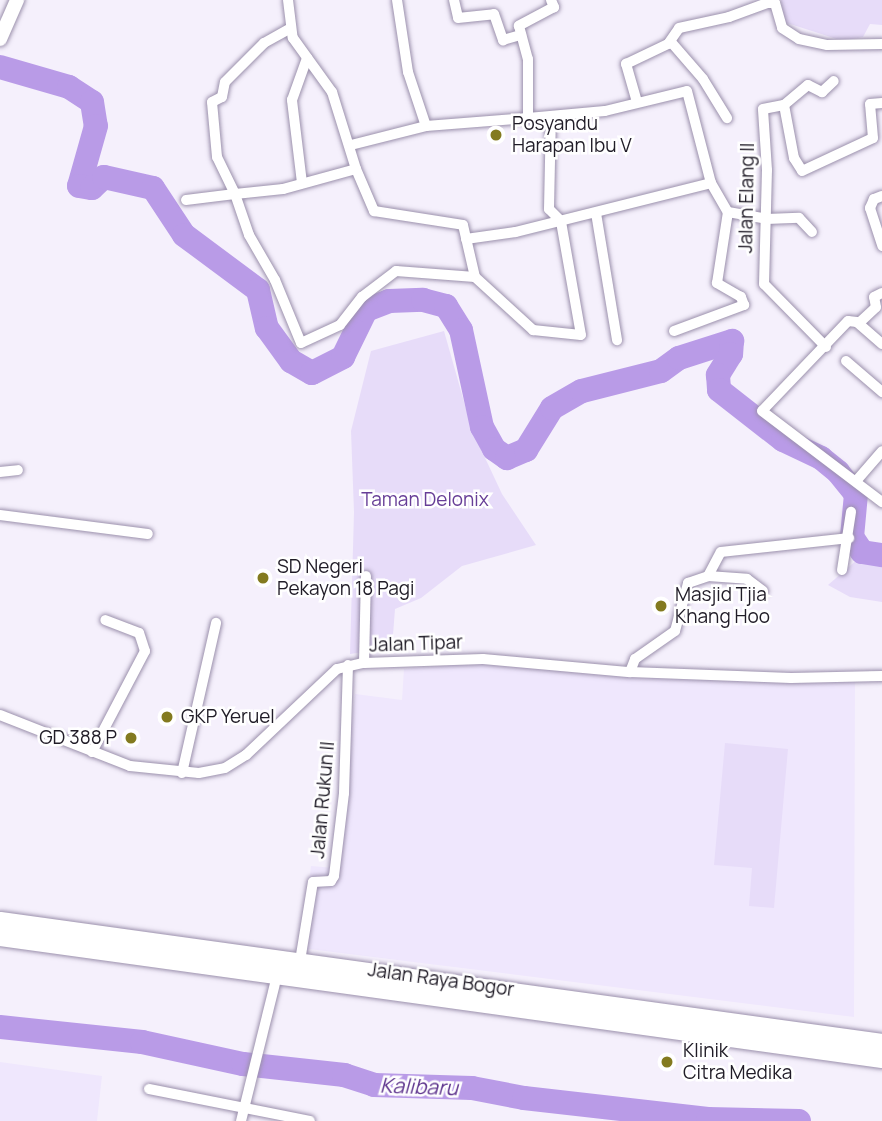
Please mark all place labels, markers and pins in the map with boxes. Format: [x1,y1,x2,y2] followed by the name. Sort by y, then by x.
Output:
[512,113,632,157] place label: Posyandu Harapan Ibu V
[486,125,506,145] marker: Posyandu Harapan Ibu V
[277,556,414,600] place label: SD Negeri Pekayon 18 Pagi
[255,570,271,586] marker: SD Negeri Pekayon 18 Pagi
[675,584,770,628] place label: Masjid Tjia Khang Hoo
[653,598,669,614] marker: Masjid Tjia Khang Hoo
[181,706,275,728] place label: GKP Yeruel
[159,709,175,725] marker: GKP Yeruel
[39,727,117,749] place label: GD 388 P
[123,730,139,746] marker: GD 388 P
[683,1040,792,1084] place label: Klinik Citra Medika
[657,1052,677,1072] marker: Klinik Citra Medika

